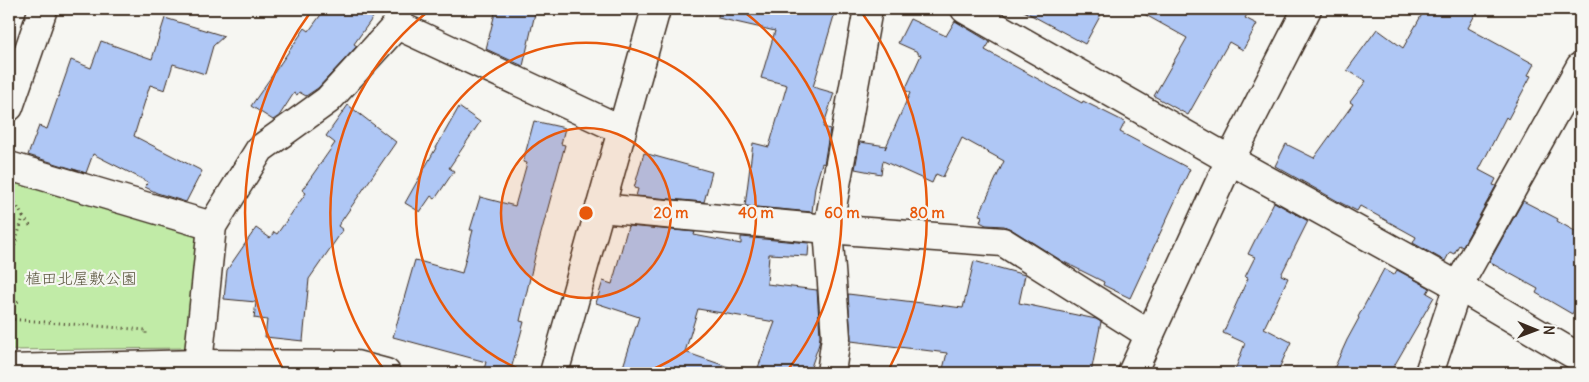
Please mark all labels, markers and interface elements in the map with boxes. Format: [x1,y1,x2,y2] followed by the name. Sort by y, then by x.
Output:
[654,203,688,222] text: 20 m
[738,203,774,222] text: 40 m
[824,203,860,222] text: 60 m
[909,203,945,222] text: 80 m
[577,204,595,222] centre of rings
[25,268,137,288] park label: 植田北屋敷公園
[1512,304,1562,354] north arrow
[1540,325,1558,335] text: N

